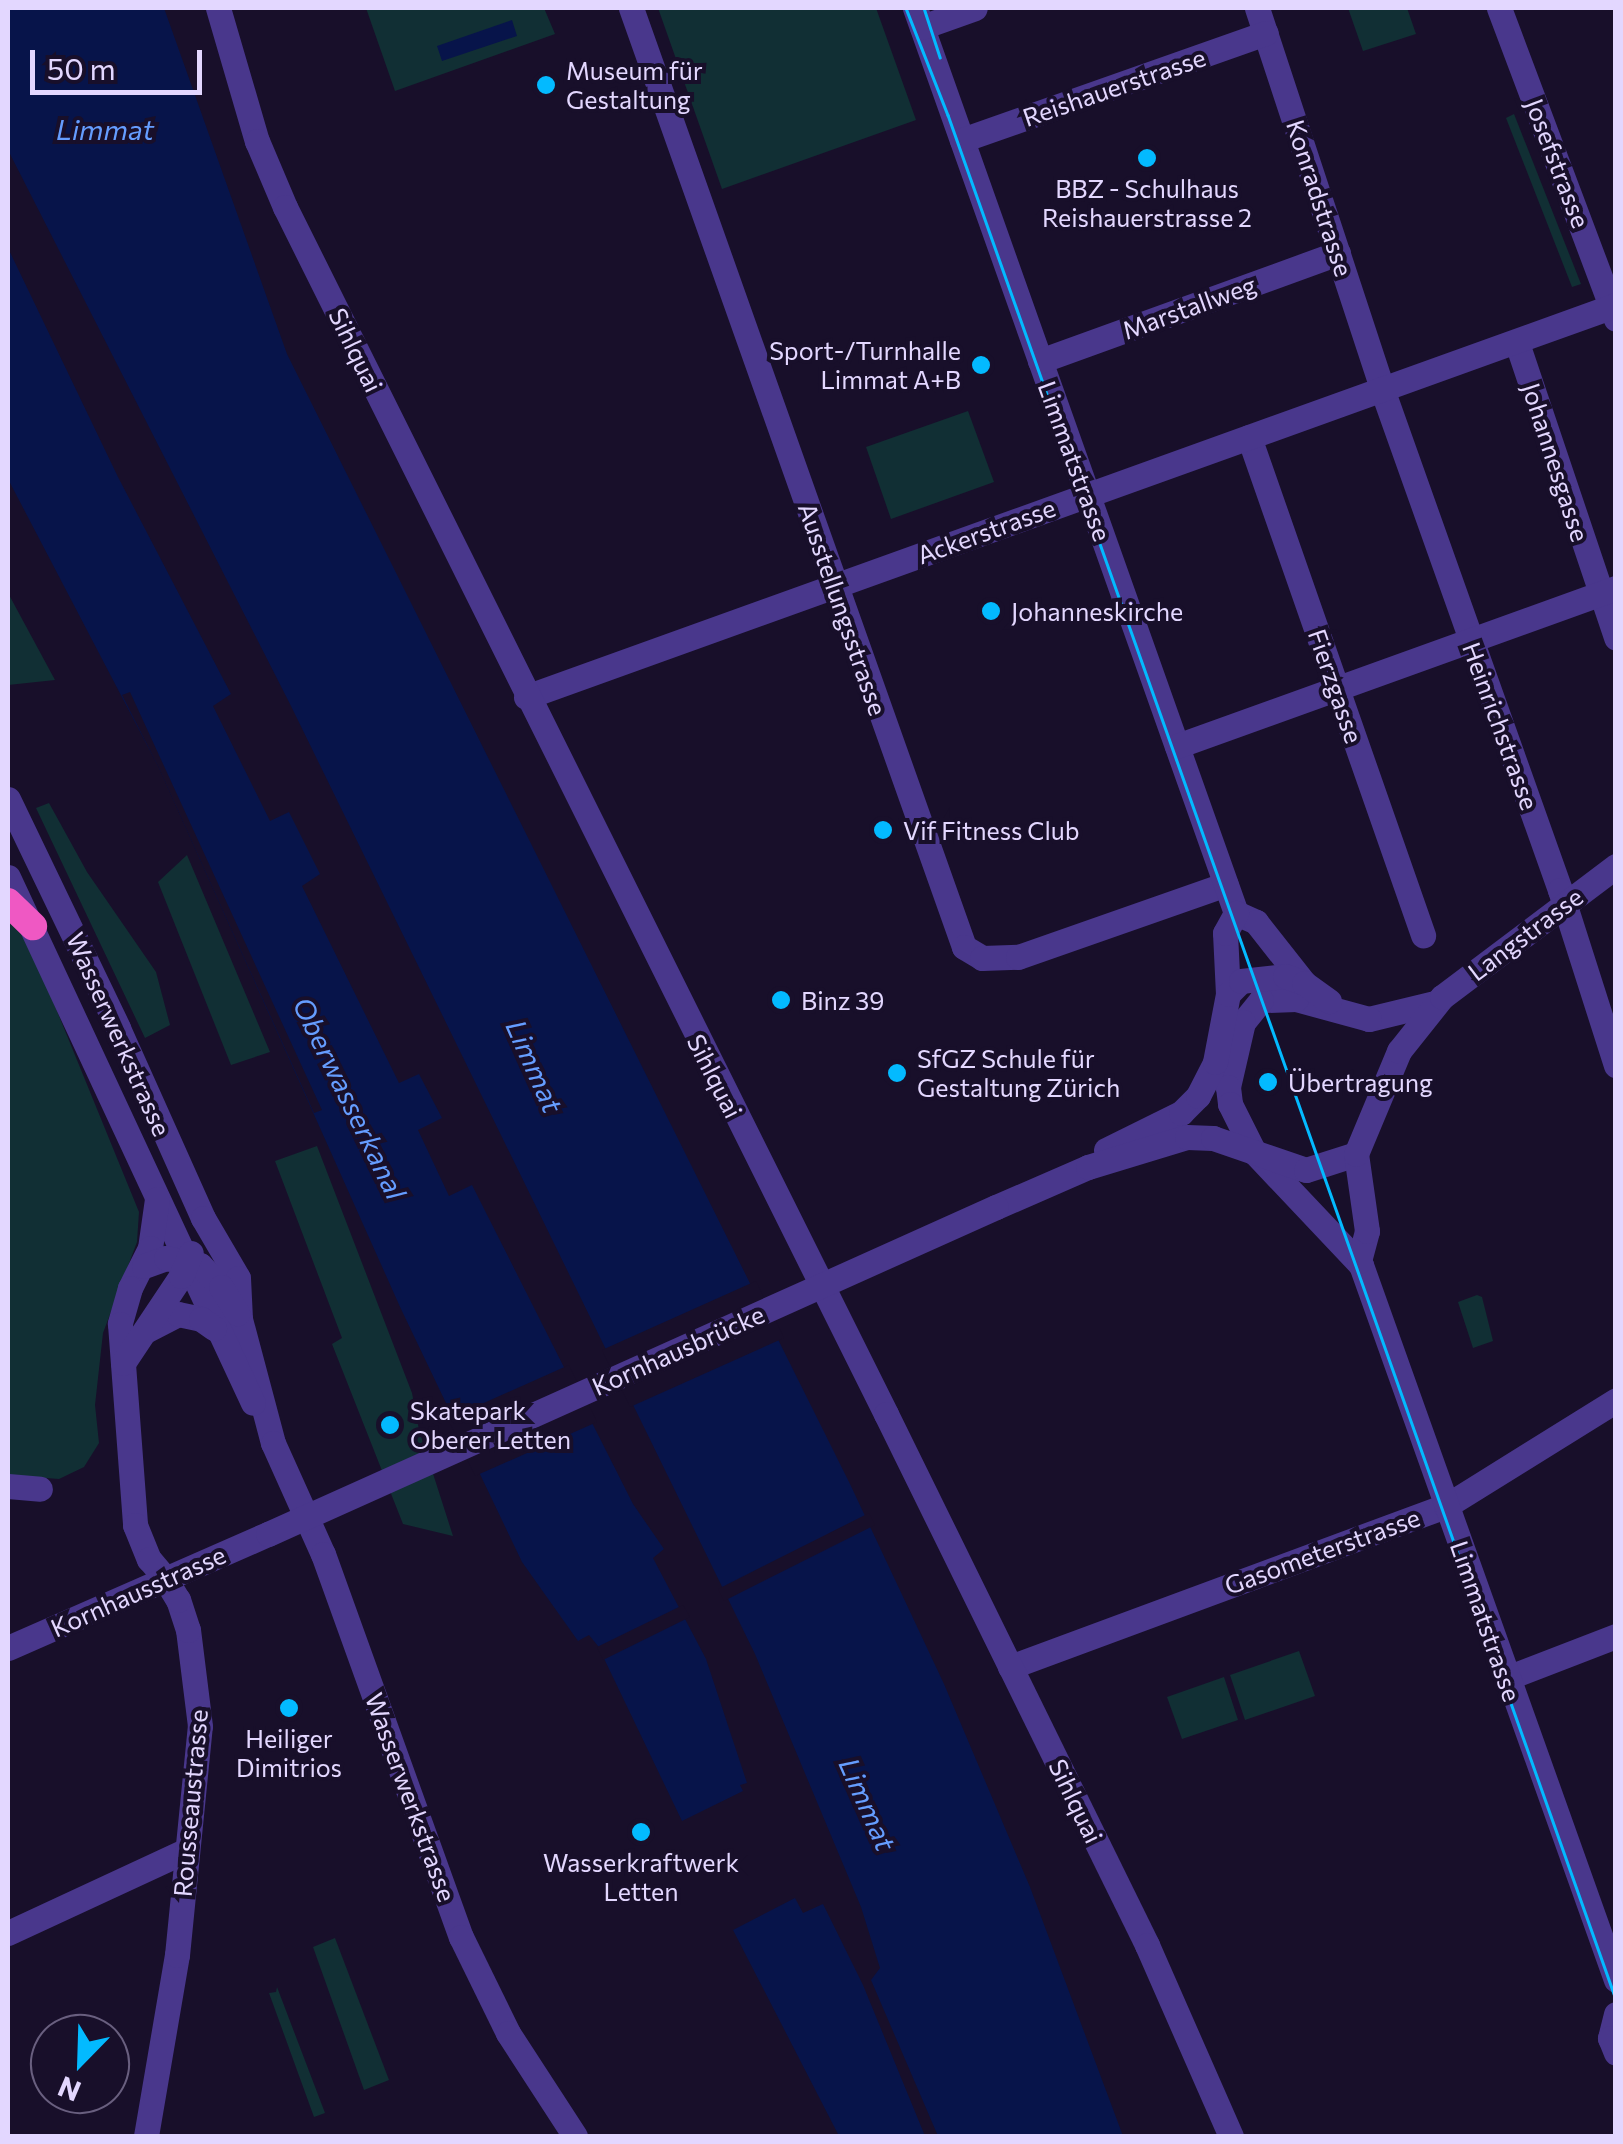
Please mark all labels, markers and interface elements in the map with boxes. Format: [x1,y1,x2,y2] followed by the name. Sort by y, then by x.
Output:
[35,30,208,92] scale bar
[1019,42,1209,132] street label: Reishauerstrasse
[47,49,116,86] text: 50 m
[566,56,703,115] place label: Museum für Gestaltung
[535,74,557,96] marker: Museum für Gestaltung
[1520,94,1596,232] street label: Josefstrasse
[56,112,154,146] water label: Limmat
[1281,116,1359,280] street label: Konradstrasse
[1136,147,1158,169] marker: BBZ - Schulhaus Reishauerstrasse 2
[1042,174,1252,233] place label: BBZ - Schulhaus Reishauerstrasse 2
[1118,269,1260,345] street label: Marstallweg
[323,303,389,397] street label: Sihlquai
[769,336,961,395] place label: Sport-/Turnhalle Limmat A+B
[970,354,992,376] marker: Sport-/Turnhalle Limmat A+B
[1032,377,1118,545] street label: Limmatstrasse
[1516,379,1596,545] street label: Johannesgasse
[913,492,1059,570] street label: Ackerstrasse
[793,499,893,719] street label: Ausstellungsstrasse
[1011,596,1183,626] place label: Johanneskirche
[980,600,1002,622] marker: Johanneskirche
[1302,625,1370,747] street label: Fierzgasse
[1457,638,1545,814] street label: Heinrichstrasse
[903,815,1080,845] place label: Vif Fitness Club
[872,819,894,841] marker: Vif Fitness Club
[1462,881,1588,987] street label: Langstrasse
[61,928,177,1140] street label: Wasserwerkstrasse
[801,985,885,1015] place label: Binz 39
[770,989,792,1011] marker: Binz 39
[286,991,414,1205] water label: Oberwasserkanal
[500,1014,570,1118] water label: Limmat
[681,1029,749,1123] street label: Sihlquai
[917,1044,1120,1103] place label: SfGZ Schule für Gestaltung Zürich
[886,1062,908,1084] marker: SfGZ Schule für Gestaltung Zürich
[1288,1067,1433,1097] place label: Übertragung
[1257,1071,1279,1093] marker: Übertragung
[587,1299,769,1401] street label: Kornhausbrücke
[410,1396,571,1455] place label: Skatepark Oberer Letten
[379,1414,401,1436] marker: Skatepark Oberer Letten
[1220,1502,1424,1600] street label: Gasometerstrasse
[1444,1537,1528,1705] street label: Limmatstrasse
[46,1539,230,1643] street label: Kornhausstrasse
[359,1689,463,1905] street label: Wasserwerkstrasse
[278,1697,300,1719] marker: Heiliger Dimitrios
[167,1708,213,1898] street label: Rousseaustrasse
[236,1724,342,1783] place label: Heiliger Dimitrios
[833,1752,903,1856] water label: Limmat
[1043,1754,1109,1848] street label: Sihlquai
[630,1821,652,1843] marker: Wasserkraftwerk Letten
[543,1848,739,1907] place label: Wasserkraftwerk Letten
[30,2014,130,2114] north arrow
[53,2070,85,2110] text: N

